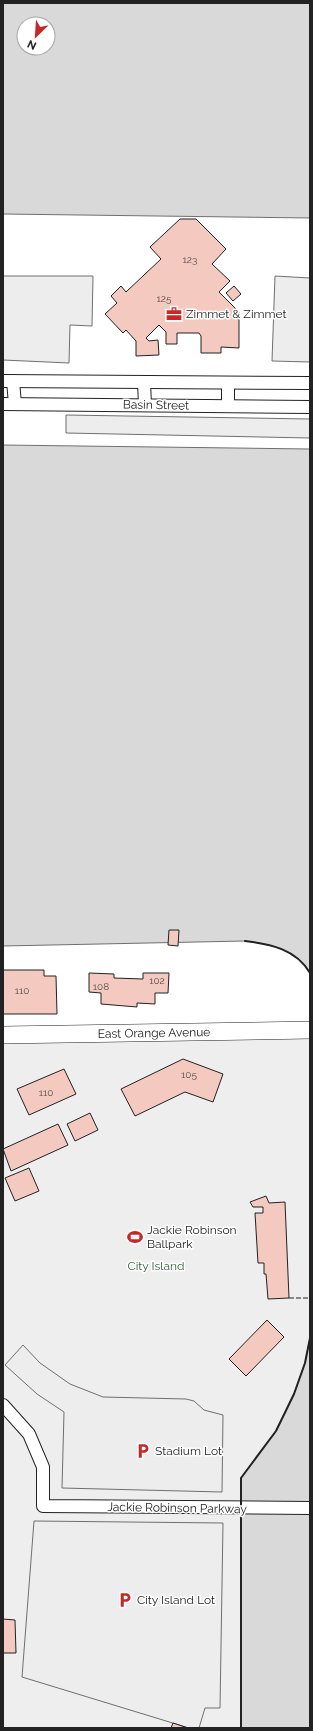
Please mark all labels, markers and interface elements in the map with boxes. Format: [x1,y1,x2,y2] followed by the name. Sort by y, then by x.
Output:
[16,16,56,56] north arrow
[25,37,39,52] text: N
[183,254,197,265] house number: 123
[157,293,172,304] house number: 125
[165,305,183,323] office icon: Zimmet & Zimmet
[186,307,287,321] place label: Zimmet & Zimmet
[123,397,189,413] street label: Basin Street
[149,975,165,986] house number: 102
[93,981,109,992] house number: 108
[15,985,29,996] house number: 110
[98,1025,210,1041] street label: East Orange Avenue
[181,1069,197,1080] house number: 105
[39,1087,53,1098] house number: 110
[147,1223,237,1251] place label: Jackie Robinson Ballpark
[126,1228,144,1246] sports icon: Jackie Robinson Ballpark
[127,1259,185,1273] park label: City Island
[134,1442,152,1460] parking icon: Stadium Lot
[155,1444,222,1458] place label: Stadium Lot
[107,1500,247,1516] street label: Jackie Robinson Parkway
[116,1591,134,1609] parking icon: City Island Lot
[137,1593,215,1607] place label: City Island Lot

